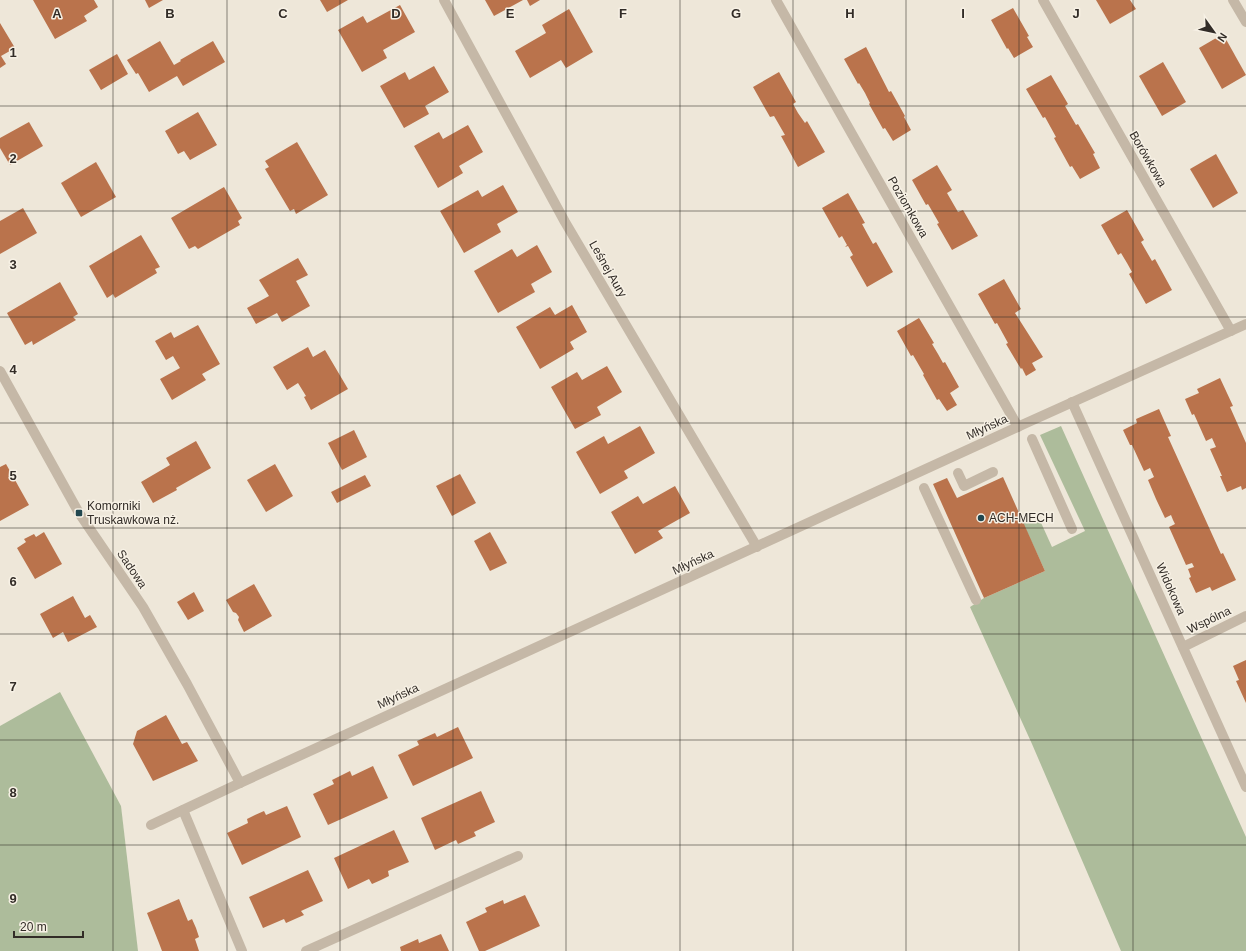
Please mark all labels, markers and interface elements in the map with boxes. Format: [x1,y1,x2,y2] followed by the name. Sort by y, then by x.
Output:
[52,6,62,21] text: A
[165,6,175,21] text: B
[278,6,288,21] text: C
[391,6,401,21] text: D
[506,6,515,21] text: E
[619,6,627,21] text: F
[731,6,741,21] text: G
[845,6,855,21] text: H
[961,6,965,21] text: I
[1072,6,1080,21] text: J
[1194,12,1234,52] north arrow
[1215,31,1230,44] text: N
[9,45,17,60] text: 1
[1126,129,1170,190] street label: Borówkowa
[9,151,17,166] text: 2
[885,174,931,240] street label: Poziomkowa
[586,238,630,300] street label: Leśnej Aury
[9,257,17,272] text: 3
[9,362,17,377] text: 4
[964,411,1010,443] street label: Młyńska
[9,468,17,483] text: 5
[87,499,179,527] place label: Komorniki Truskawkowa nż.
[74,508,84,518] marker: Komorniki Truskawkowa nż.
[989,511,1054,525] place label: ACH-MECH
[976,513,986,523] marker: ACH-MECH
[670,546,716,578] street label: Młyńska
[114,547,150,591] street label: Sadowa
[1153,561,1189,617] street label: Widokowa
[9,574,17,589] text: 6
[1185,603,1233,637] street label: Wspólna
[9,679,17,694] text: 7
[375,680,421,712] street label: Młyńska
[9,785,17,800] text: 8
[9,891,17,906] text: 9
[14,913,83,939] scale bar
[20,920,47,934] text: 20 m

